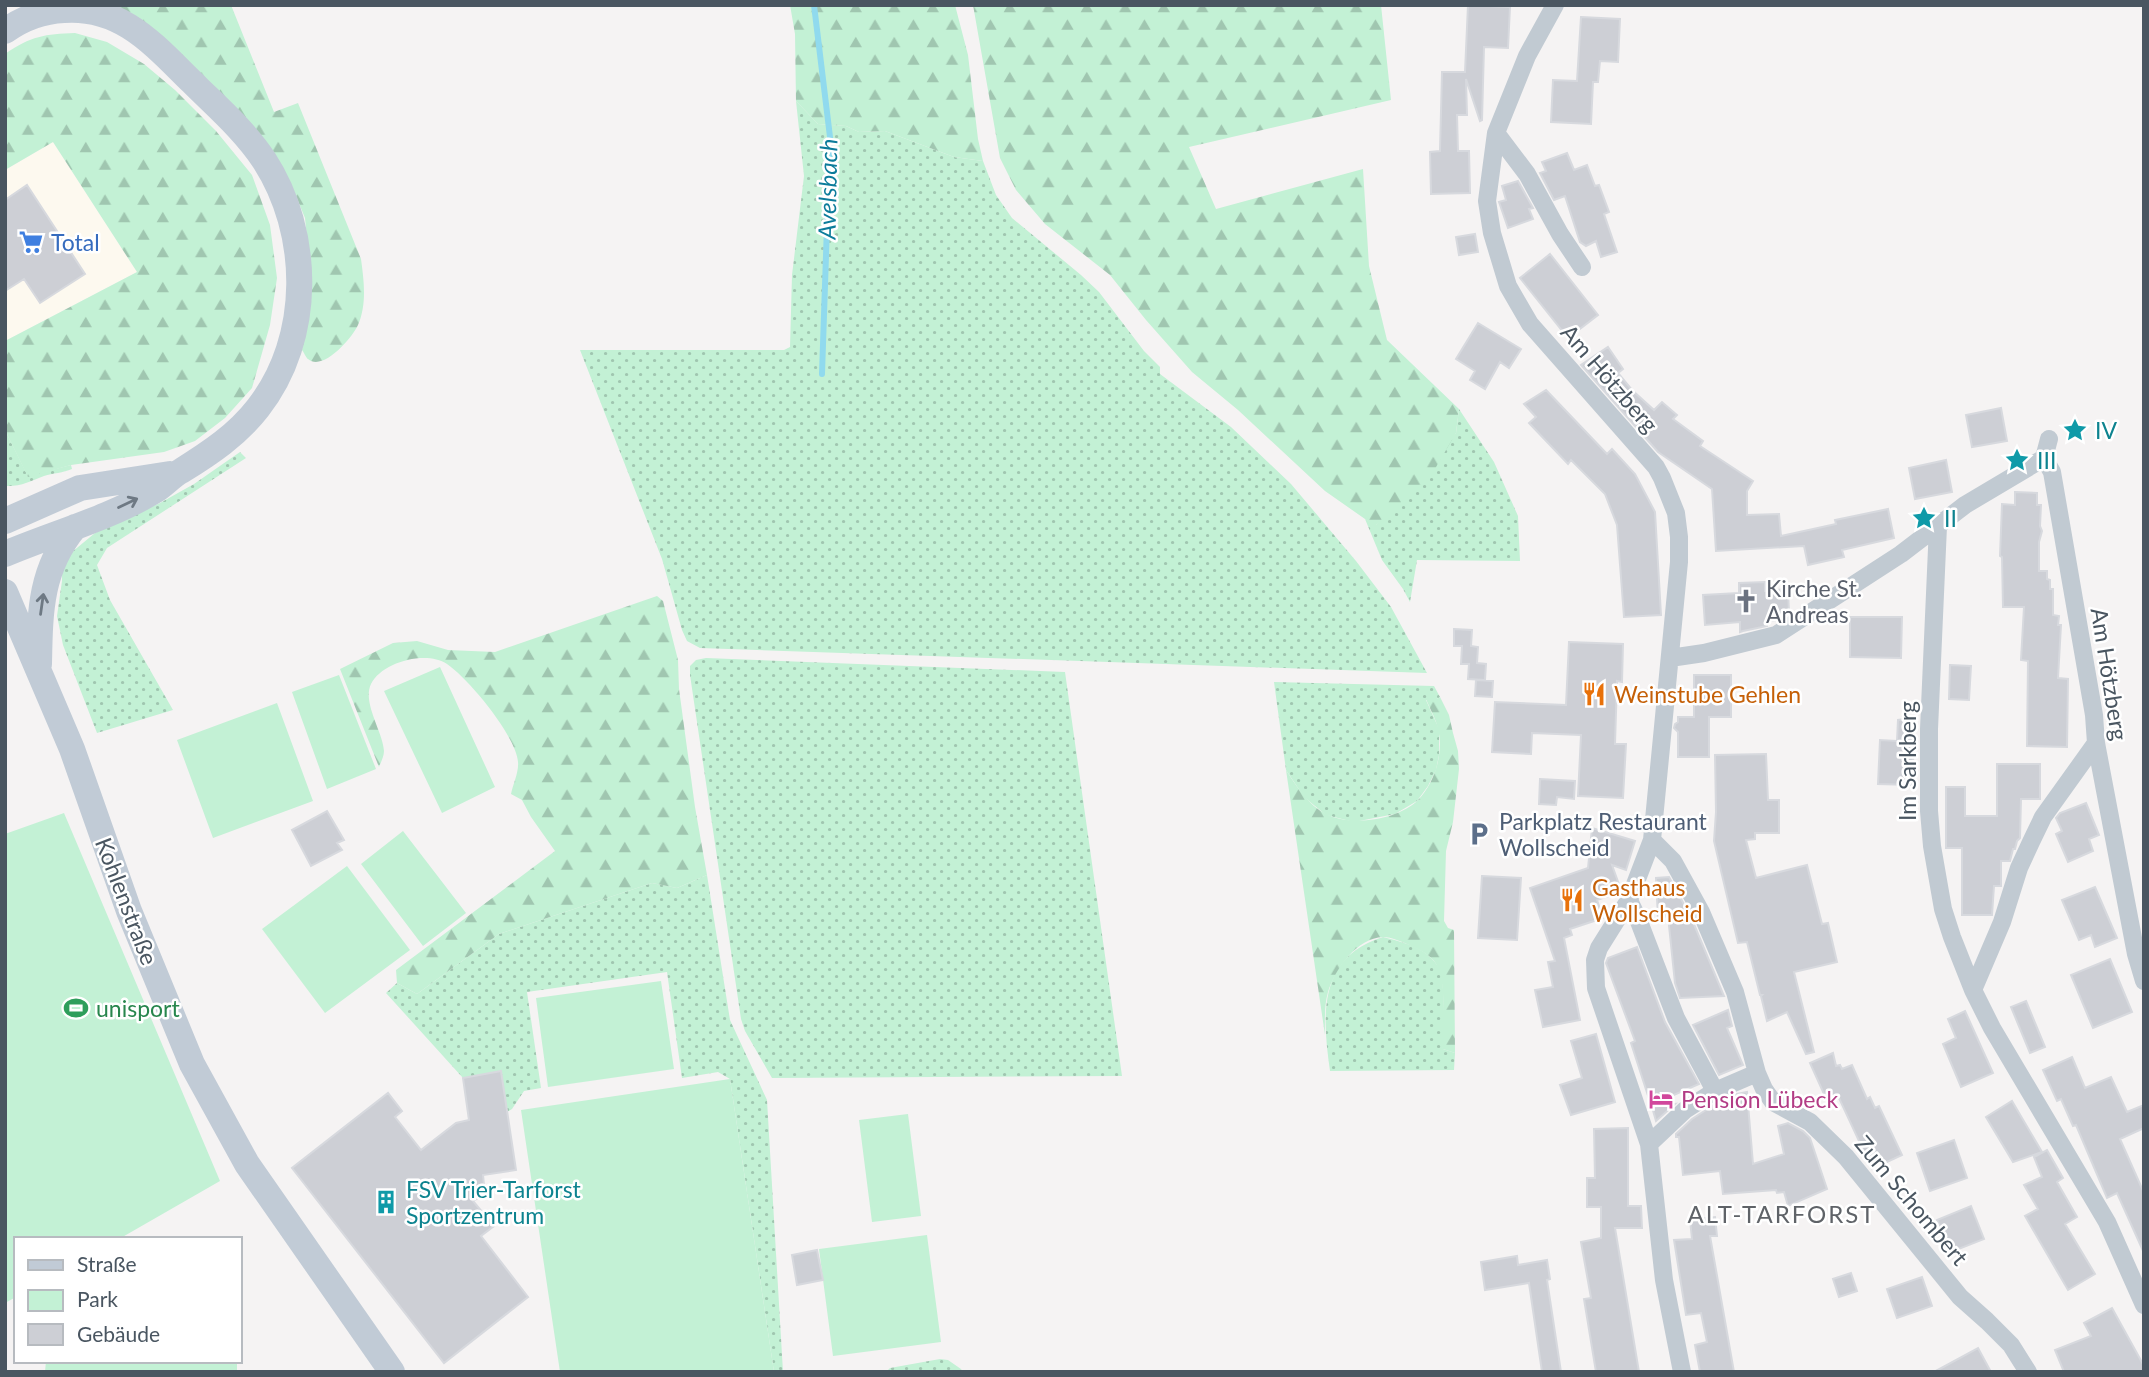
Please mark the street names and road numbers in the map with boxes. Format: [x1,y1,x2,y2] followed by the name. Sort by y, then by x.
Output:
[1555,318,1665,438] street label: Am Hötzberg
[2086,606,2134,742] street label: Am Hötzberg
[1893,701,1921,821] street label: Im Sarkberg
[90,833,164,969] street label: Kohlenstraße
[1850,1129,1975,1271] street label: Zum Schombert

